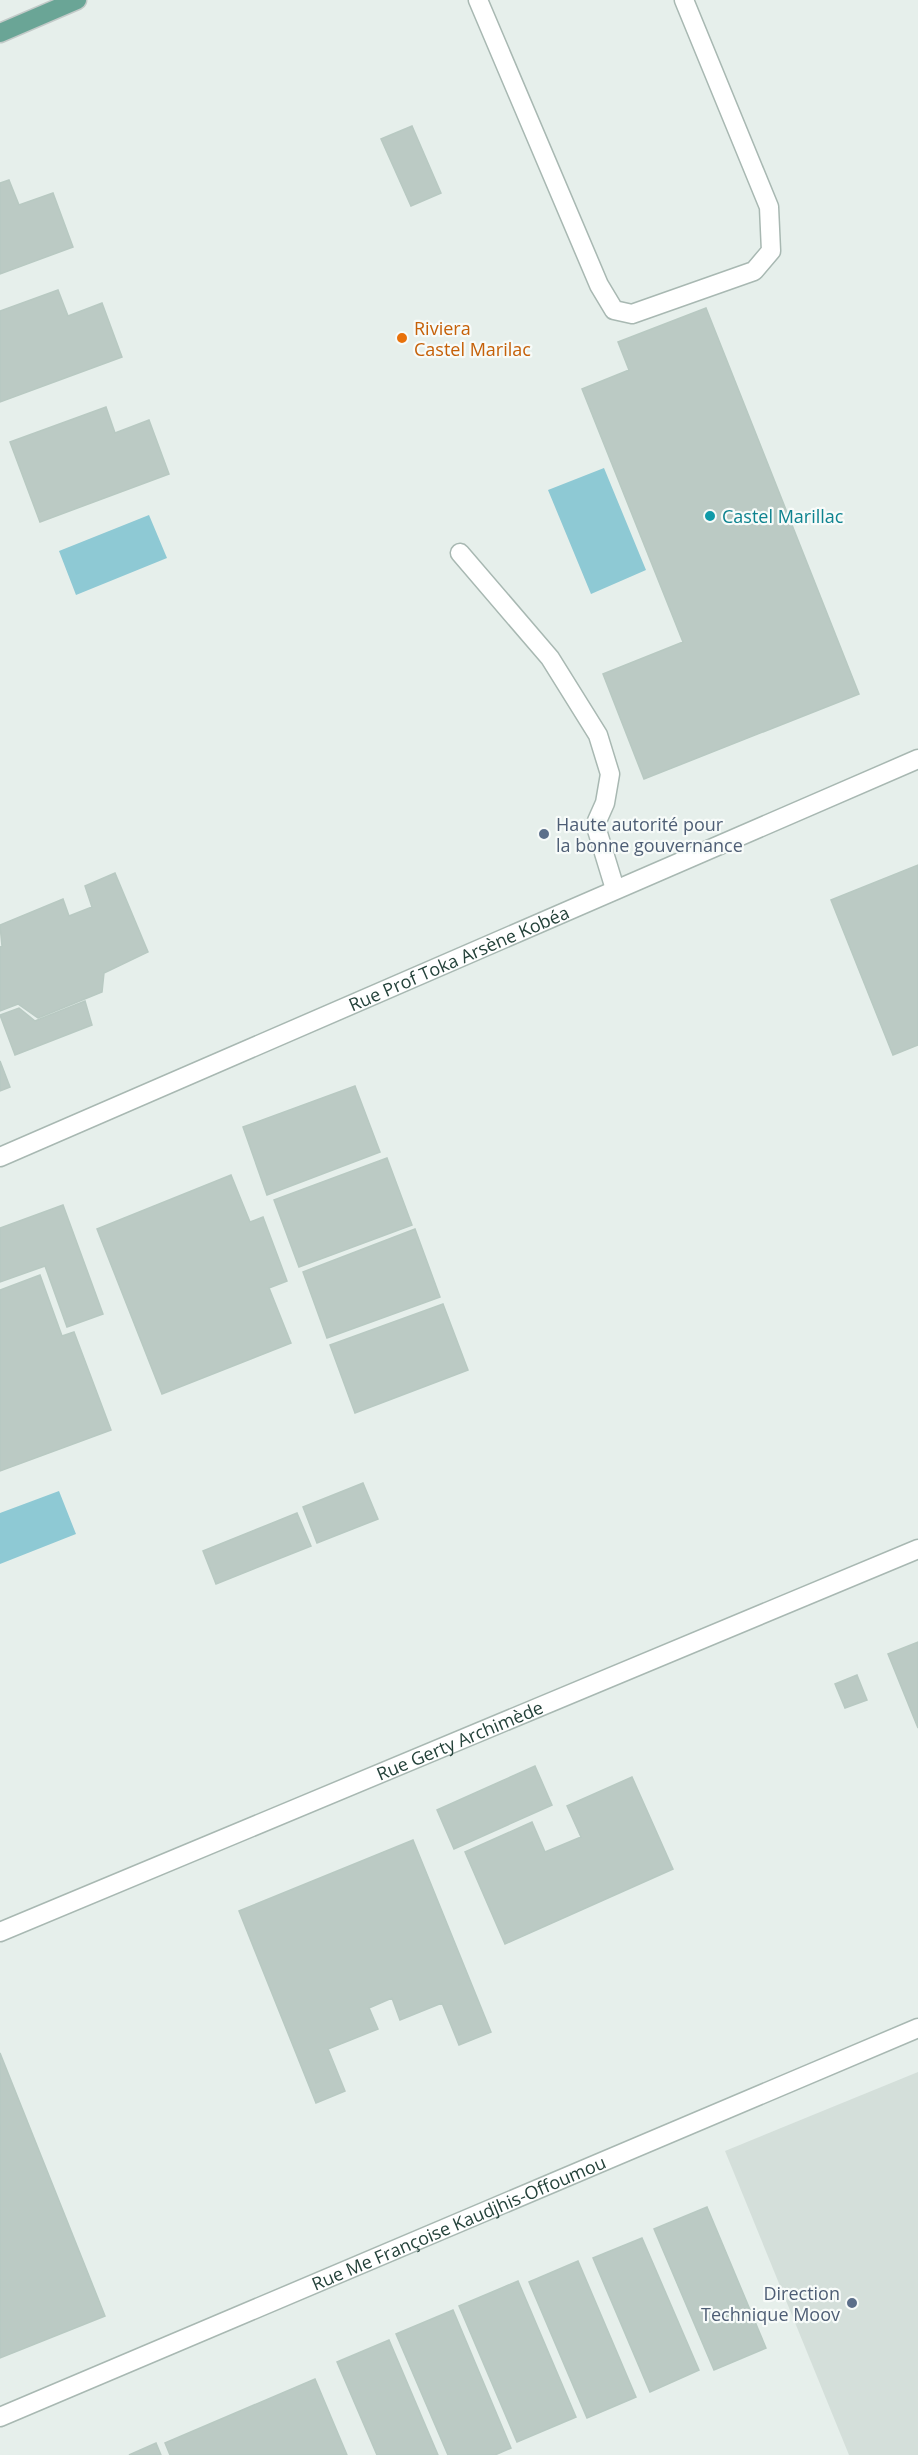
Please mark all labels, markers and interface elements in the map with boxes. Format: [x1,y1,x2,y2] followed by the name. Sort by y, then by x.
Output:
[414,316,531,361] place label: Riviera Castel Marilac
[395,331,409,345] marker: Riviera Castel Marilac
[722,504,844,528] place label: Castel Marillac
[703,509,717,523] marker: Castel Marillac
[556,812,743,857] place label: Haute autorité pour la bonne gouvernance
[537,827,551,841] marker: Haute autorité pour la bonne gouvernance
[345,900,573,1016] street label: Rue Prof Toka Arsène Kobéa
[373,1695,547,1786] street label: Rue Gerty Archimède
[308,2150,609,2296] street label: Rue Me Françoise Kaudjhis-Offoumou
[701,2281,840,2326] place label: Direction Technique Moov
[845,2296,859,2310] marker: Direction Technique Moov

